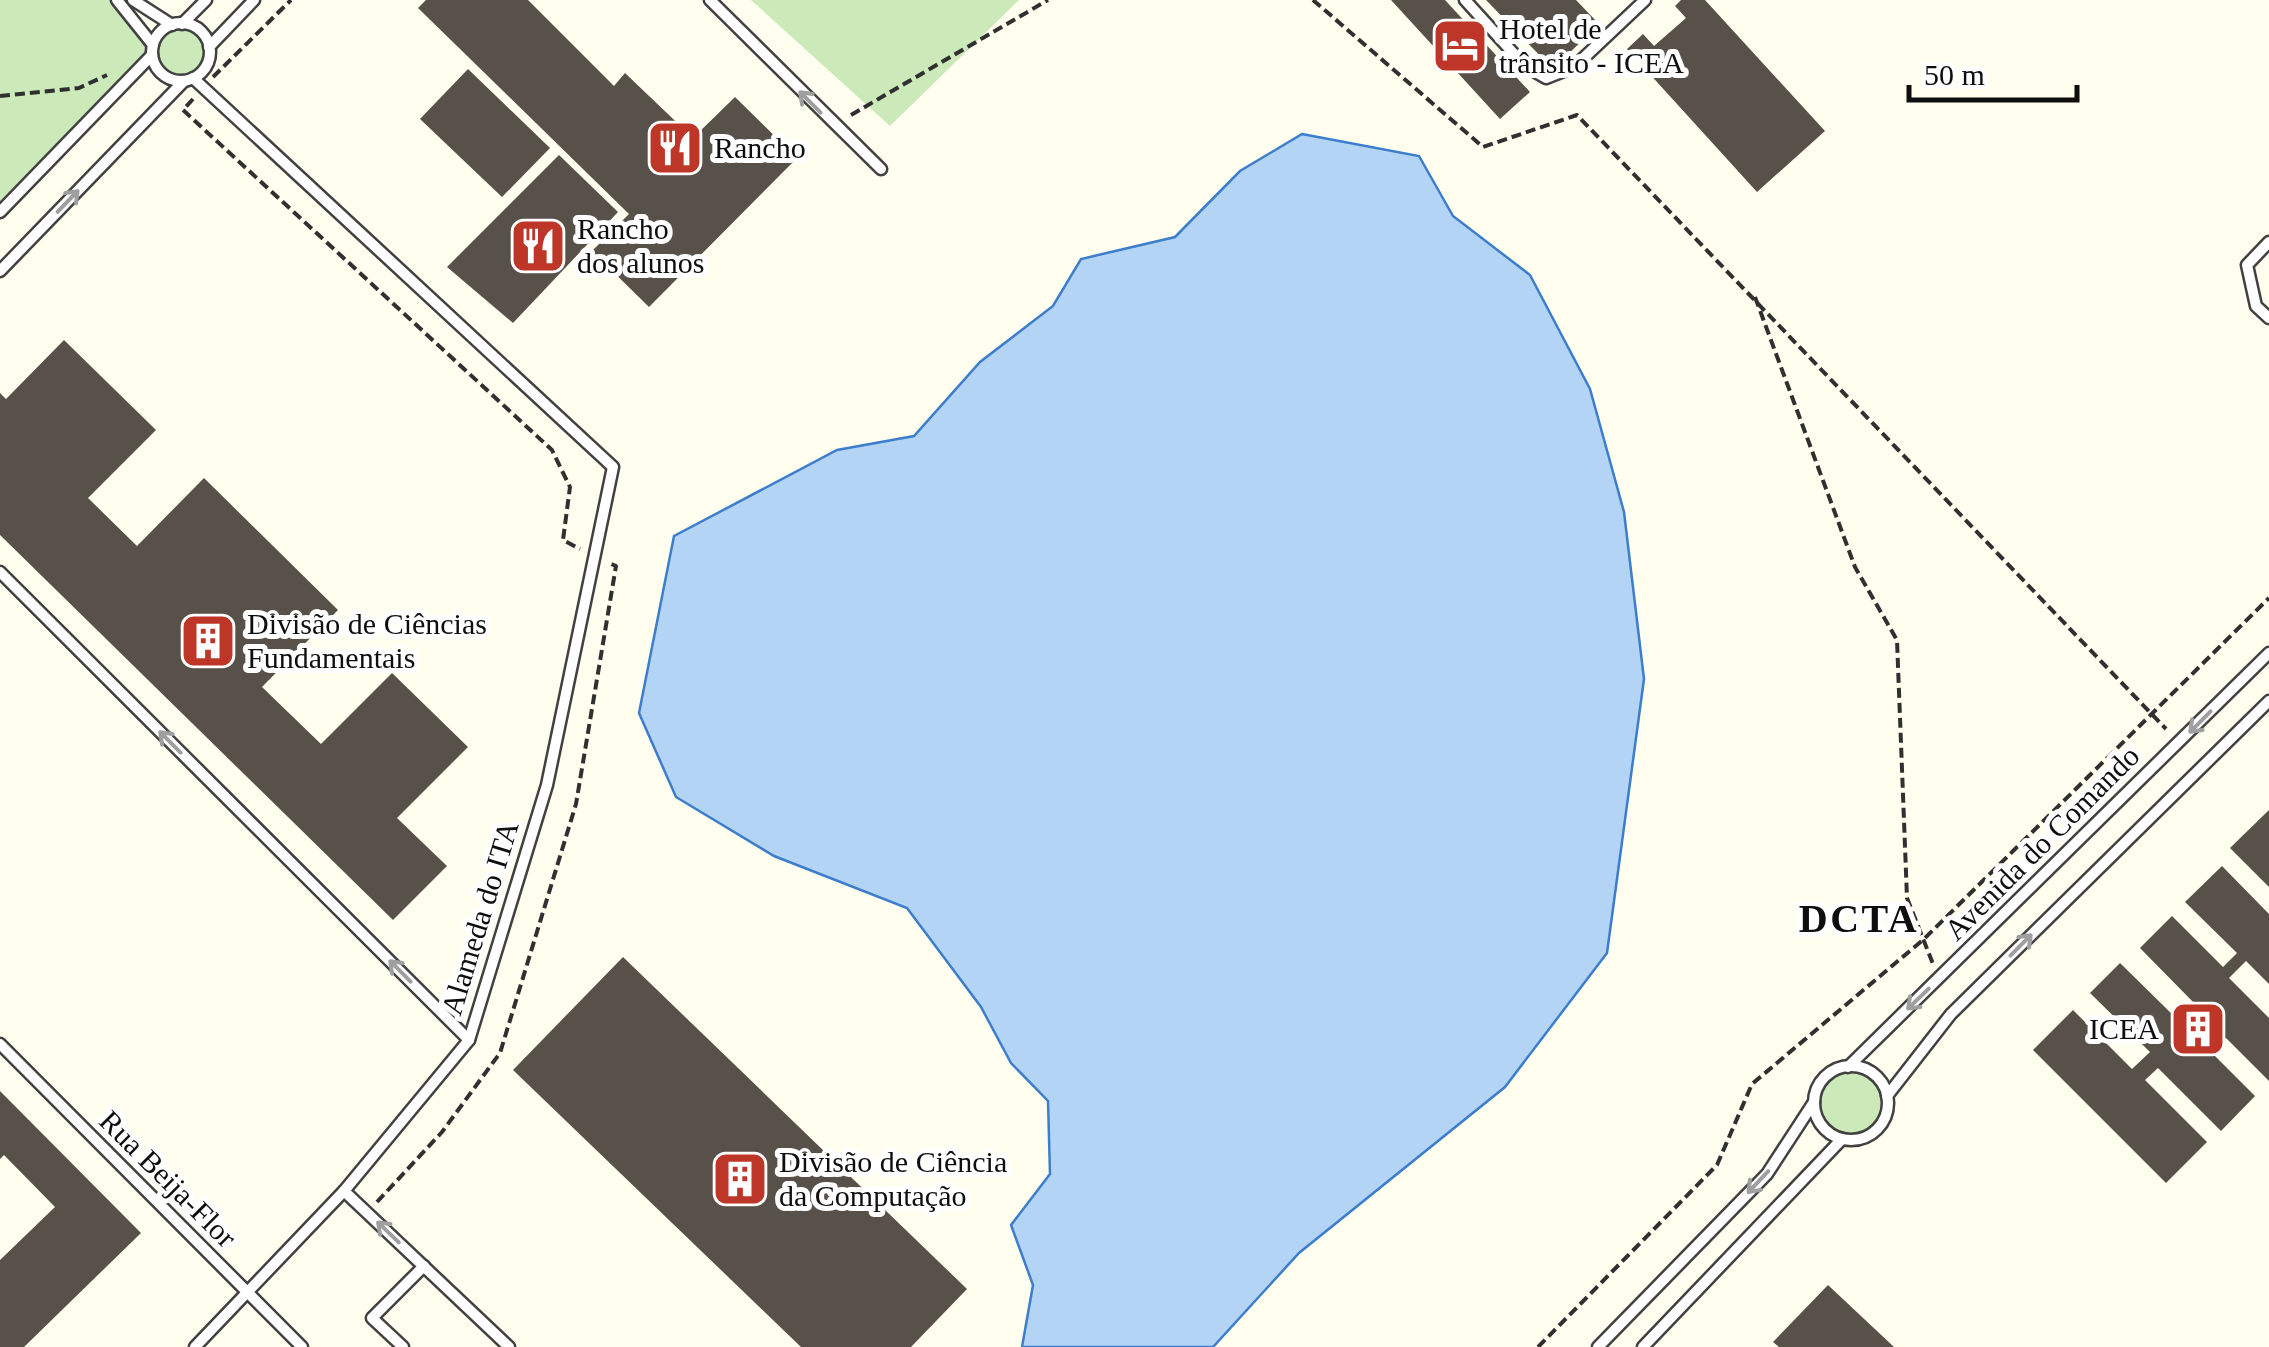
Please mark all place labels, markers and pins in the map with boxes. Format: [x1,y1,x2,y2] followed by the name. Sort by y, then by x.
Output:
[1499,12,1684,79] place label: Hotel de trânsito - ICEA
[1430,16,1490,76] hotel icon: Hotel de trânsito - ICEA
[645,118,705,178] restaurant icon: Rancho
[714,131,806,164] place label: Rancho
[577,212,705,279] place label: Rancho dos alunos
[508,216,568,276] restaurant icon: Rancho dos alunos
[247,607,487,674] place label: Divisão de Ciências Fundamentais
[178,611,238,671] building icon: Divisão de Ciências Fundamentais
[2168,999,2228,1059] building icon: ICEA
[2089,1012,2159,1045] place label: ICEA
[779,1145,1007,1212] place label: Divisão de Ciência da Computação
[710,1149,770,1209] building icon: Divisão de Ciência da Computação

